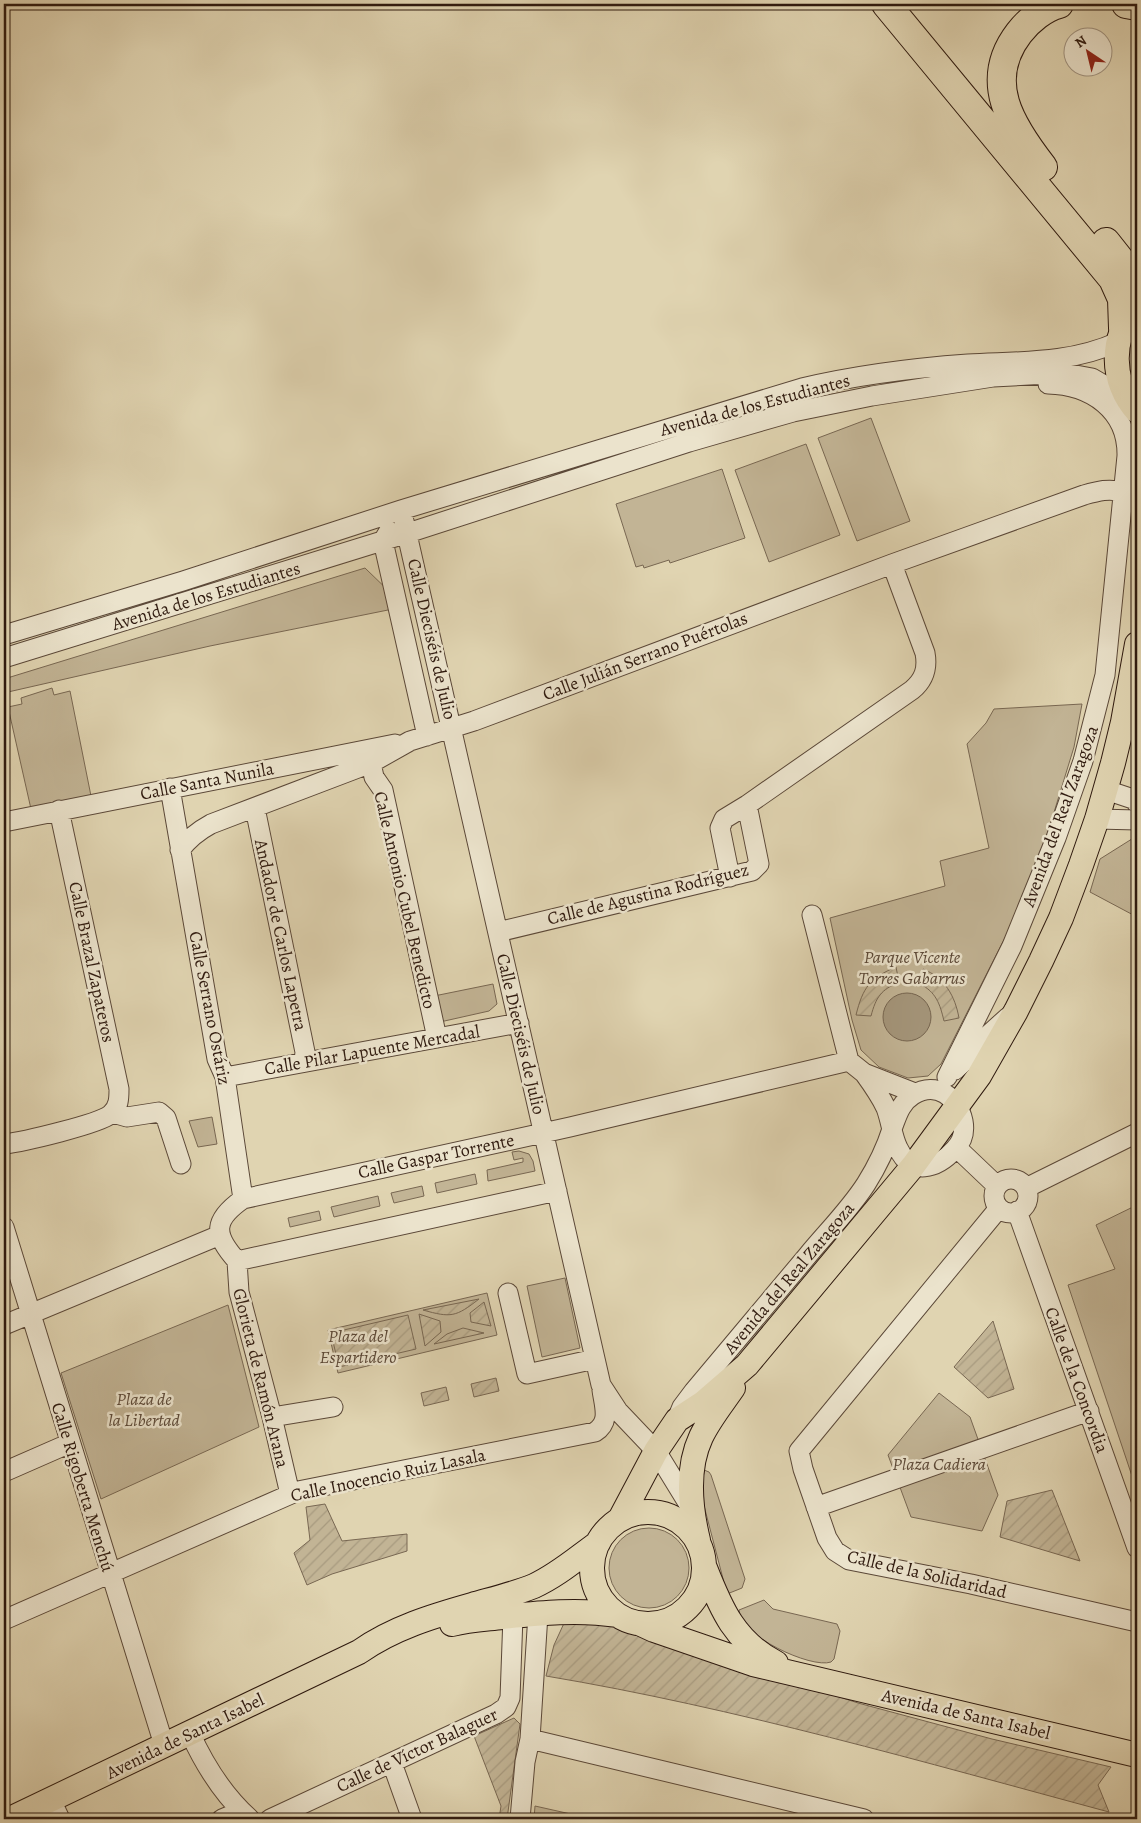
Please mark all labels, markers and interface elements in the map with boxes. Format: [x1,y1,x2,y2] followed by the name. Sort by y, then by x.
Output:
[1064,28,1114,78] north arrow
[1071,31,1090,52] text: N
[656,368,853,442] street label: Avenida de los Estudiantes
[108,556,303,636] street label: Avenida de los Estudiantes
[402,556,462,722] street label: Calle Dieciséis de Julio
[539,606,751,706] street label: Calle Julián Serrano Puértolas
[1016,721,1104,911] street label: Avenida del Real Zaragoza
[138,756,277,806] street label: Calle Santa Nunila
[368,789,442,1011] street label: Calle Antonio Cubel Benedicto
[249,836,313,1034] street label: Andador de Carlos Lapetra
[545,857,751,931] street label: Calle de Agustina Rodríguez
[63,879,121,1045] street label: Calle Brazal Zapateros
[183,929,237,1087] street label: Calle Serrano Ostáriz
[859,945,965,990] park label: Parque Vicente Torres Gabarrus
[491,951,551,1117] street label: Calle Dieciséis de Julio
[262,1019,482,1081] street label: Calle Pilar Lapuente Mercadal
[356,1128,516,1184] street label: Calle Gaspar Torrente
[718,1197,860,1360] street label: Avenida del Real Zaragoza
[227,1286,295,1471] street label: Glorieta de Ramón Arana
[1039,1304,1115,1457] street label: Calle de la Concordia
[319,1324,397,1369] park label: Plaza del Espartidero
[108,1387,181,1432] park label: Plaza de la Libertad
[46,1399,120,1575] street label: Calle Rigoberta Menchú
[288,1442,488,1507] street label: Calle Inocencio Ruiz Lasala
[892,1452,986,1476] park label: Plaza Cadiera
[845,1544,1009,1604] street label: Calle de la Solidaridad
[878,1683,1053,1745] street label: Avenida de Santa Isabel
[101,1687,268,1785] street label: Avenida de Santa Isabel
[332,1702,502,1798] street label: Calle de Víctor Balaguer

